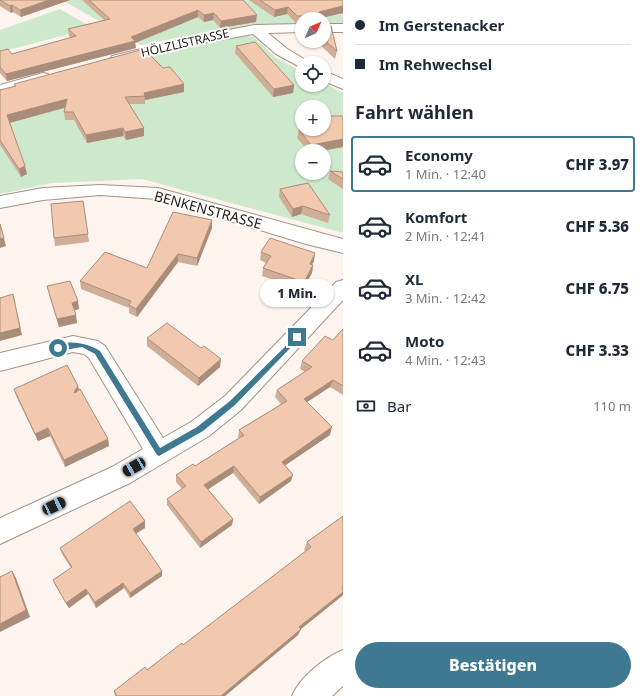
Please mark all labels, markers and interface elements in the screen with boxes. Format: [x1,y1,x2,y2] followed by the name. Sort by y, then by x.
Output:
[295,12,331,48] north arrow
[295,12,331,180] map controls
[379,15,504,35] text: Im Gerstenacker
[139,24,231,61] street label: HÖLZLISTRASSE
[379,54,492,74] text: Im Rehwechsel
[295,56,331,92] button: locate
[295,100,331,136] button: +
[355,100,474,124] text: Fahrt wählen
[295,144,331,180] button: −
[405,145,473,165] text: Economy
[357,146,393,182] icon: car
[566,154,629,174] text: CHF 3.97
[405,165,486,183] text: 1 Min. · 12:40
[152,186,264,233] street label: BENKENSTRASSE
[405,207,467,227] text: Komfort
[357,208,393,244] icon: car
[566,216,629,236] text: CHF 5.36
[405,227,486,245] text: 2 Min. · 12:41
[405,269,423,289] text: XL
[357,270,393,306] icon: car
[566,278,629,298] text: CHF 6.75
[260,279,334,307] callout: 1 Min.
[277,284,317,302] text: 1 Min.
[405,289,486,307] text: 3 Min. · 12:42
[288,328,306,346] route end
[405,331,444,351] text: Moto
[357,332,393,368] icon: car
[49,339,67,357] route start
[566,340,629,360] text: CHF 3.33
[405,351,486,369] text: 4 Min. · 12:43
[355,395,377,417] icon: cash
[387,396,411,416] text: Bar
[593,397,631,415] text: 110 m
[121,456,147,478] car
[41,495,67,517] car
[355,642,631,688] button: Bestätigen

